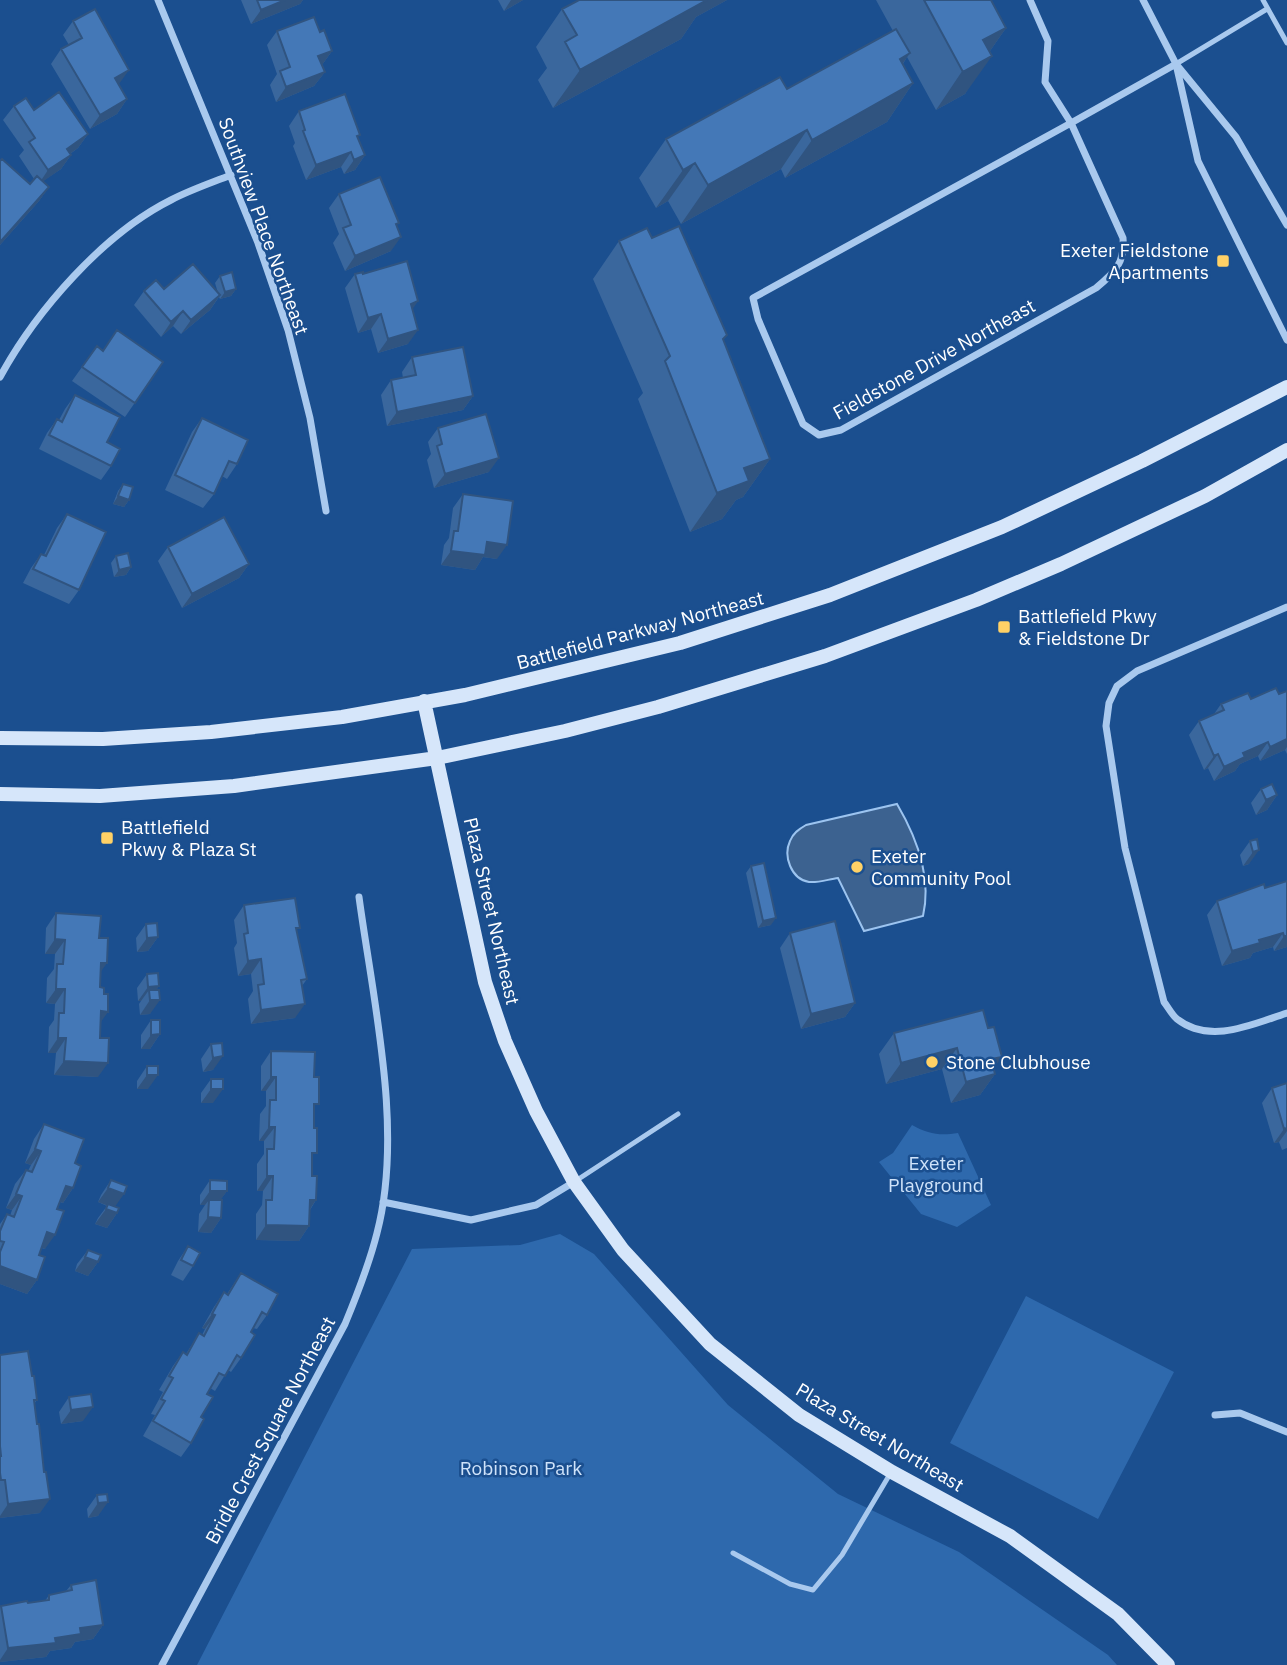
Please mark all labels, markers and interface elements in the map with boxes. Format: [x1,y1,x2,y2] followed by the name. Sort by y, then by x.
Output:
[213,114,315,338] street label: Southview Place Northeast
[1060,238,1209,284] place label: Exeter Fieldstone Apartments
[1215,253,1231,269] marker: Exeter Fieldstone Apartments
[829,293,1039,425] street label: Fieldstone Drive Northeast
[514,585,766,675] street label: Battlefield Parkway Northeast
[1018,604,1157,650] place label: Battlefield Pkwy & Fieldstone Dr
[996,619,1012,635] marker: Battlefield Pkwy & Fieldstone Dr
[121,815,257,861] place label: Battlefield Pkwy & Plaza St
[459,815,525,1007] street label: Plaza Street Northeast
[99,830,115,846] marker: Battlefield Pkwy & Plaza St
[871,844,1011,890] place label: Exeter Community Pool
[849,859,865,875] marker: Exeter Community Pool
[946,1050,1091,1074] place label: Stone Clubhouse
[924,1054,940,1070] marker: Stone Clubhouse
[888,1151,984,1197] park label: Exeter Playground
[200,1312,340,1548] street label: Bridle Crest Square Northeast
[792,1377,968,1497] street label: Plaza Street Northeast
[460,1456,582,1480] park label: Robinson Park

